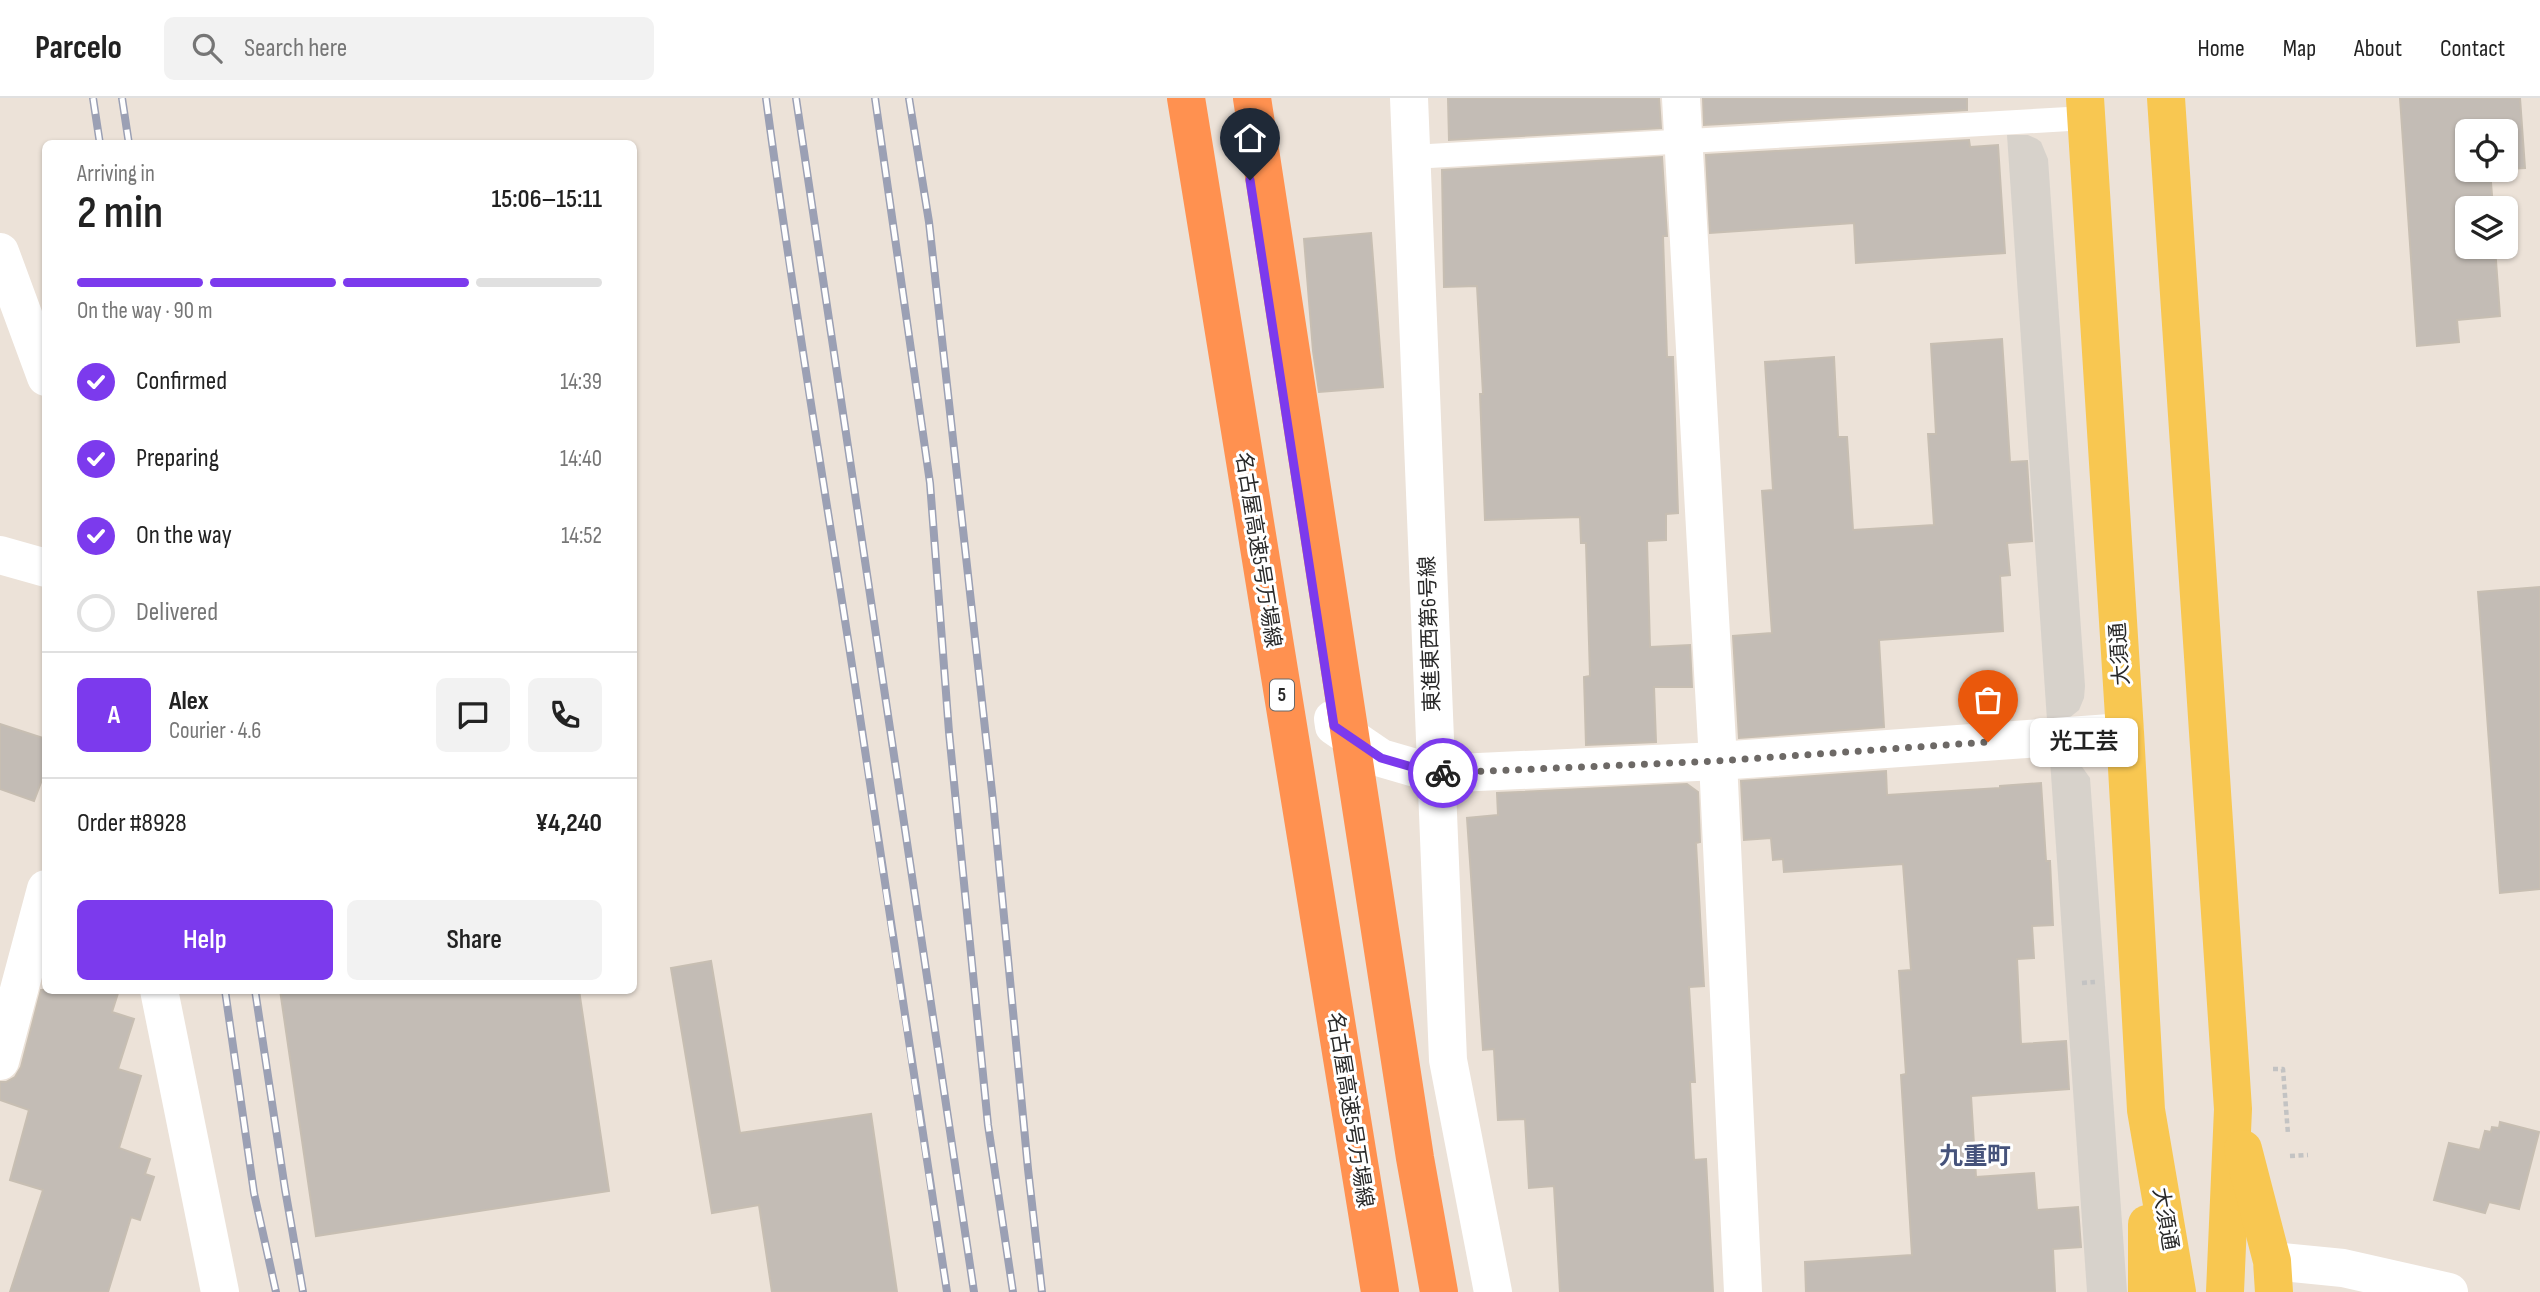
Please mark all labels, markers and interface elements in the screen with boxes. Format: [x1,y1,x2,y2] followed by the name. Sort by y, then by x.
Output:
[164,17,654,80] search box
[35,28,122,68] text: Parcelo
[188,29,226,67] icon: search
[244,33,347,64] text: Search here
[2197,34,2245,63] text: Home
[2283,34,2316,63] text: Map
[2354,34,2402,63] text: About
[2440,34,2505,63] text: Contact
[1220,108,1280,180] pin
[1231,119,1269,157] icon: home
[2455,119,2518,259] map controls
[2455,119,2518,182] button: locate
[77,160,155,188] text: Arriving in
[491,184,602,215] text: 15:06–15:11
[77,186,163,241] text: 2 min
[2455,196,2518,259] button: layers
[77,297,212,325] text: On the way · 90 m
[77,363,115,401] icon: check
[136,366,227,397] text: Confirmed
[560,368,602,396] text: 14:39
[77,440,115,478] icon: check
[136,443,219,474] text: Preparing
[560,445,602,473] text: 14:40
[1230,451,1286,649] street label: 名古屋高速5号万場線
[77,517,115,555] icon: check
[136,520,232,551] text: On the way
[561,522,602,550] text: 14:52
[1415,556,1445,712] street label: 東進東西第6号線
[136,597,218,628] text: Delivered
[2105,622,2135,686] street label: 大須通
[1958,670,2018,742] pin
[436,678,510,752] button: chat
[528,678,602,752] button: phone
[1270,680,1294,710] road number: 5
[1969,681,2007,719] icon: bag
[169,686,209,717] text: Alex
[108,700,120,731] text: A
[169,717,261,745] text: Courier · 4.6
[2030,718,2138,766] callout: 光工芸
[2050,728,2119,756] text: 光工芸
[1408,738,1478,808] courier
[1424,754,1462,792] icon: bike
[77,808,187,839] text: Order #8928
[535,808,602,839] text: ¥4,240
[77,900,333,980] button: Help
[347,900,602,980] button: Share
[1322,1011,1378,1209] street label: 名古屋高速5号万場線
[1939,1142,2011,1171] district label: 九重町
[2147,1186,2183,1252] street label: 大須通

